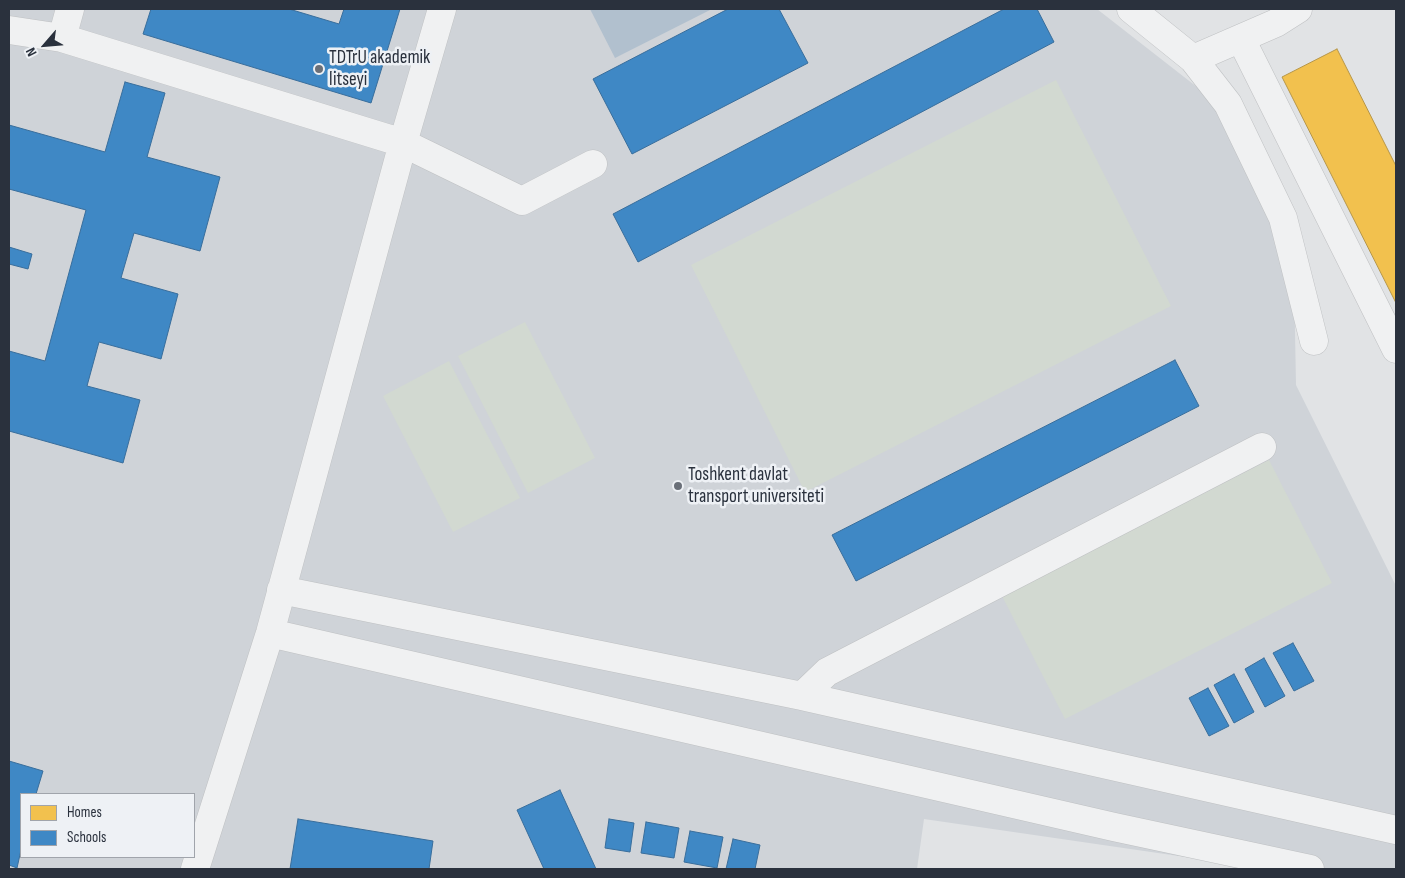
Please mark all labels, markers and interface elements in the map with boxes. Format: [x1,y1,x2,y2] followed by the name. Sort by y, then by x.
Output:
[20,20,70,70] north arrow
[22,45,40,59] text: N
[329,47,430,91] place label: TDTrU akademik litseyi
[313,63,325,75] marker: TDTrU akademik litseyi
[688,464,824,508] place label: Toshkent davlat transport universiteti
[672,480,684,492] marker: Toshkent davlat transport universiteti
[20,793,195,858] legend
[67,803,102,822] text: Homes
[67,828,106,847] text: Schools

